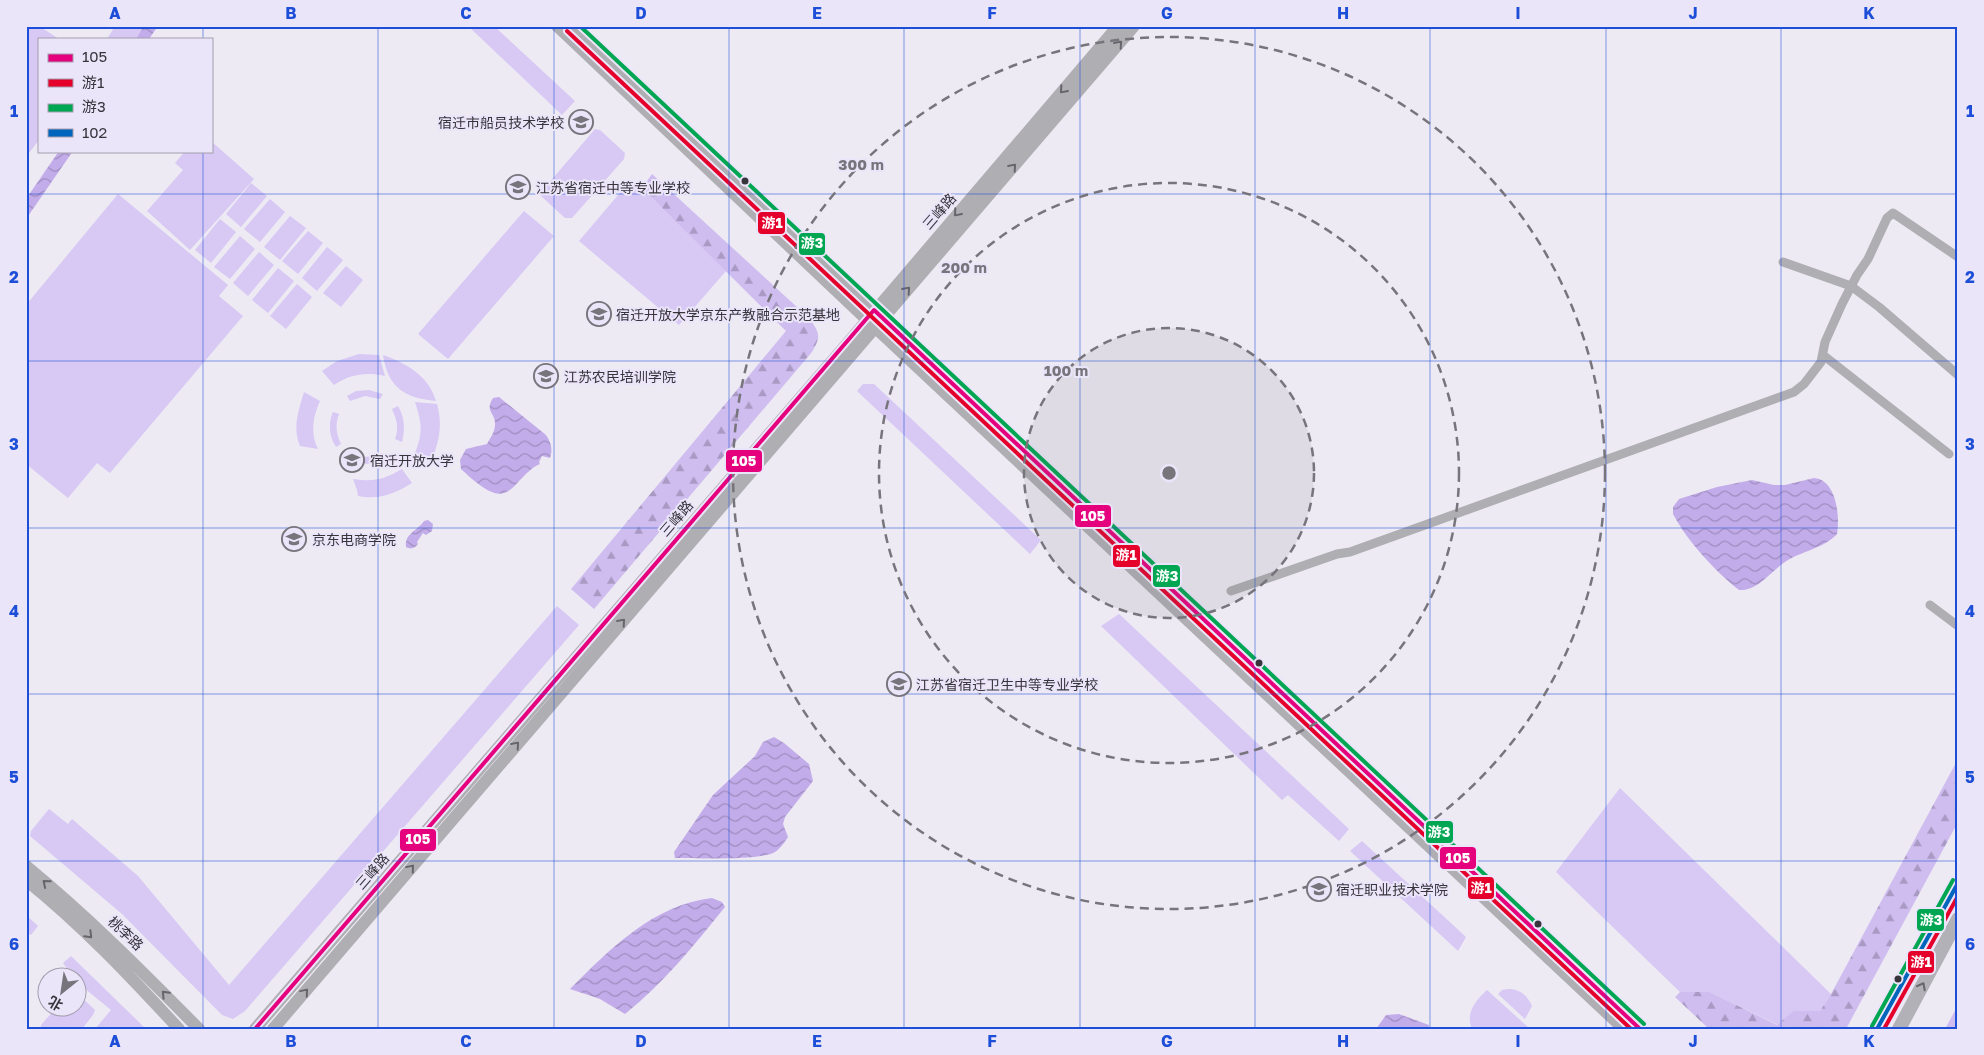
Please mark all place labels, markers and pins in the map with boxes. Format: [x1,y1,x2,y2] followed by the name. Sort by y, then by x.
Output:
[568,109,594,135] school or university icon: 宿迁市船员技术学校
[438,114,564,131] place label: 宿迁市船员技术学校
[505,174,531,200] school or university icon: 江苏省宿迁中等专业学校
[740,176,750,186] unlabelled marker
[536,179,690,196] place label: 江苏省宿迁中等专业学校
[586,301,612,327] school or university icon: 宿迁开放大学京东产教融合示范基地
[616,306,840,323] place label: 宿迁开放大学京东产教融合示范基地
[533,363,559,389] school or university icon: 江苏农民培训学院
[564,368,676,385] place label: 江苏农民培训学院
[339,447,365,473] school or university icon: 宿迁开放大学
[370,452,454,469] place label: 宿迁开放大学
[1160,464,1178,482] centre of rings
[281,526,307,552] school or university icon: 京东电商学院
[312,531,396,548] place label: 京东电商学院
[1254,658,1264,668] unlabelled marker
[886,671,912,697] school or university icon: 江苏省宿迁卫生中等专业学校
[916,676,1098,693] place label: 江苏省宿迁卫生中等专业学校
[1306,876,1332,902] school or university icon: 宿迁职业技术学院
[1336,881,1448,898] place label: 宿迁职业技术学院
[1533,919,1543,929] unlabelled marker
[1893,974,1903,984] unlabelled marker

